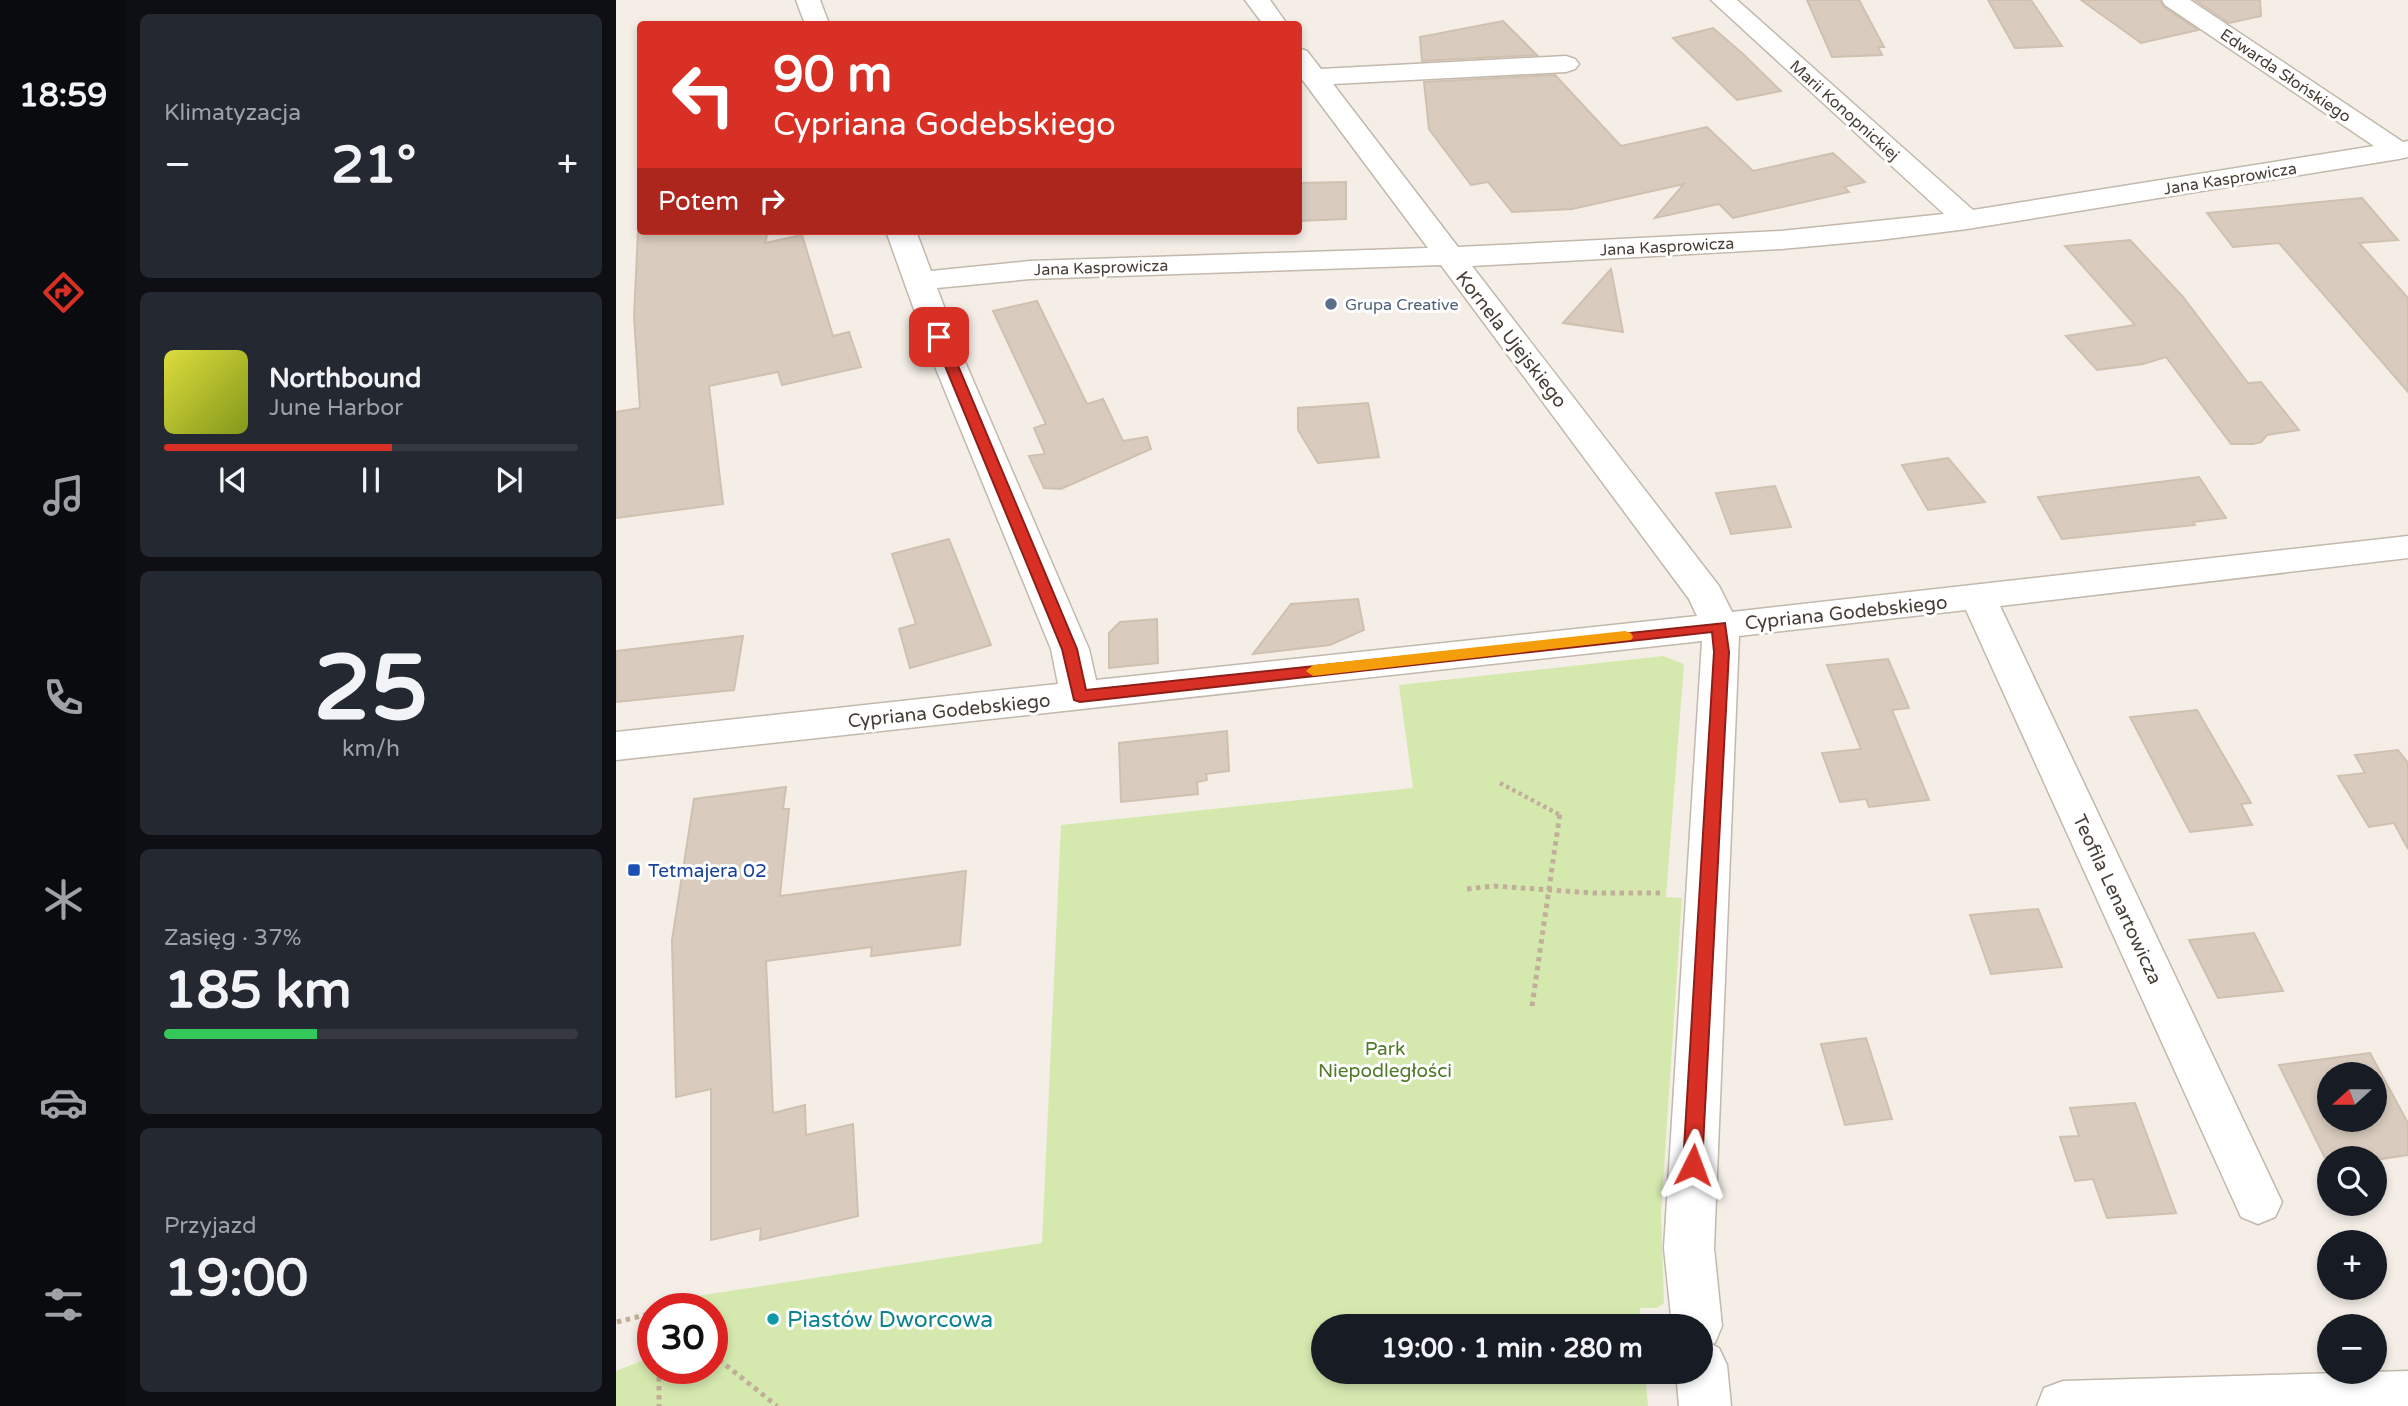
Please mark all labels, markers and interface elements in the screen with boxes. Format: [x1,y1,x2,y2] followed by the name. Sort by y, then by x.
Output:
[2216,25,2355,127] street label: Edwarda Słońskiego
[773,46,892,105] text: 90 m
[658,49,749,140] icon: left
[1785,56,1903,165] street label: Marii Konopnickiej
[19,77,107,115] text: 18:59
[164,99,301,127] text: Klimatyzacja
[773,106,1116,144] text: Cypriana Godebskiego
[331,134,416,197] text: 21°
[164,142,191,188] text: −
[557,142,578,188] text: +
[2162,159,2298,199] street label: Jana Kasprowicza
[753,182,791,220] icon: right
[658,186,739,217] text: Potem
[1599,233,1735,261] street label: Jana Kasprowicza
[1033,256,1169,280] street label: Jana Kasprowicza
[1451,267,1571,412] street label: Kornela Ujejskiego
[39,268,88,317] icon: directions
[1345,295,1459,315] place label: Grupa Creative
[1323,296,1339,312] marker: Grupa Creative
[909,307,969,367] pin
[920,318,958,356] icon: arrive
[269,363,421,394] text: Northbound
[269,394,403,422] text: June Harbor
[214,461,252,499] icon: previous
[352,461,390,499] icon: pause
[490,461,528,499] icon: next
[39,471,88,520] icon: music
[1744,591,1948,635] street label: Cypriana Godebskiego
[314,634,428,744] text: 25
[39,673,88,722] icon: phone
[847,689,1051,733] street label: Cypriana Godebskiego
[342,735,400,763] text: km/h
[2068,811,2166,988] street label: Teofila Lenartowicza
[648,860,767,882] place label: Tetmajera 02
[626,862,642,878] marker: Tetmajera 02
[39,875,88,924] icon: climate
[164,924,301,952] text: Zasięg · 37%
[164,959,352,1022] text: 185 km
[1318,1038,1452,1082] park label: Park Niepodległości
[2317,1062,2387,1132] north arrow
[2317,1062,2387,1384] map controls
[39,1078,88,1127] icon: car
[1656,1128,1730,1202] position arrow
[2317,1146,2387,1216] button: search
[164,1212,257,1240] text: Przyjazd
[2317,1230,2387,1300] button: +
[164,1247,308,1310] text: 19:00
[39,1280,88,1329] icon: filters
[637,1293,728,1384] speed limit sign: 30
[787,1306,993,1334] place label: Piastów Dworcowa
[765,1311,781,1327] marker: Piastów Dworcowa
[2317,1314,2387,1384] button: −
[1381,1333,1643,1364] text: 19:00 · 1 min · 280 m

